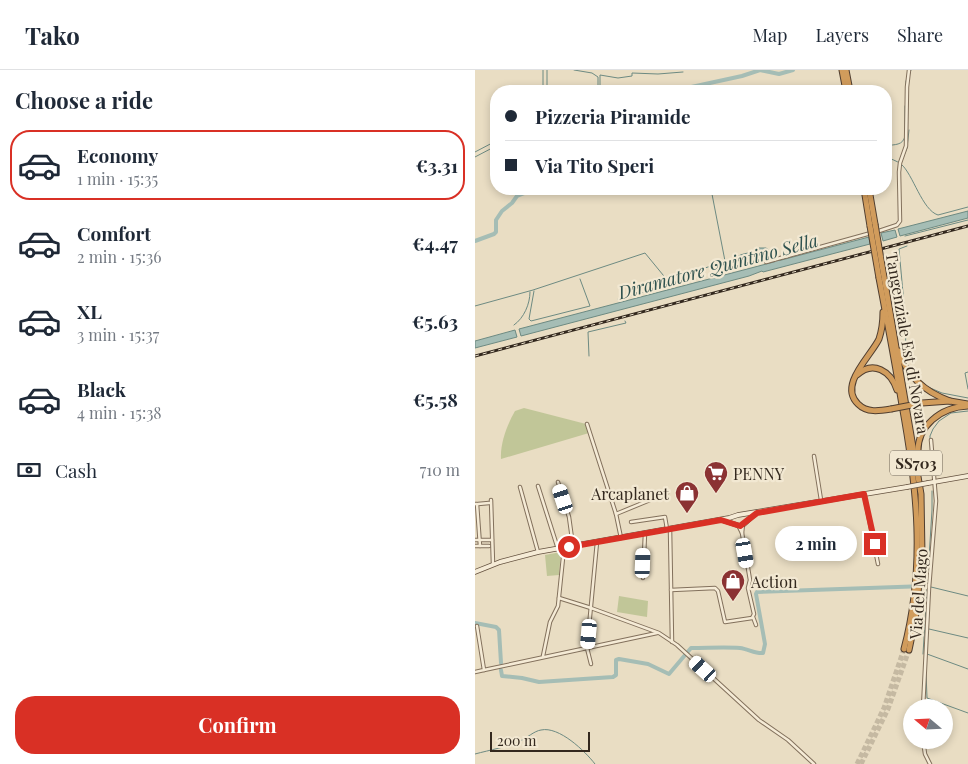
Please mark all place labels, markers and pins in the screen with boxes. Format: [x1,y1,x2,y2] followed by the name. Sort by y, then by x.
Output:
[703,460,729,494] supermarket icon: PENNY
[733,463,785,484] place label: PENNY
[674,480,700,514] shop icon: Arcaplanet
[590,483,669,504] place label: Arcaplanet
[720,568,746,602] shop icon: Action
[750,571,798,592] place label: Action

